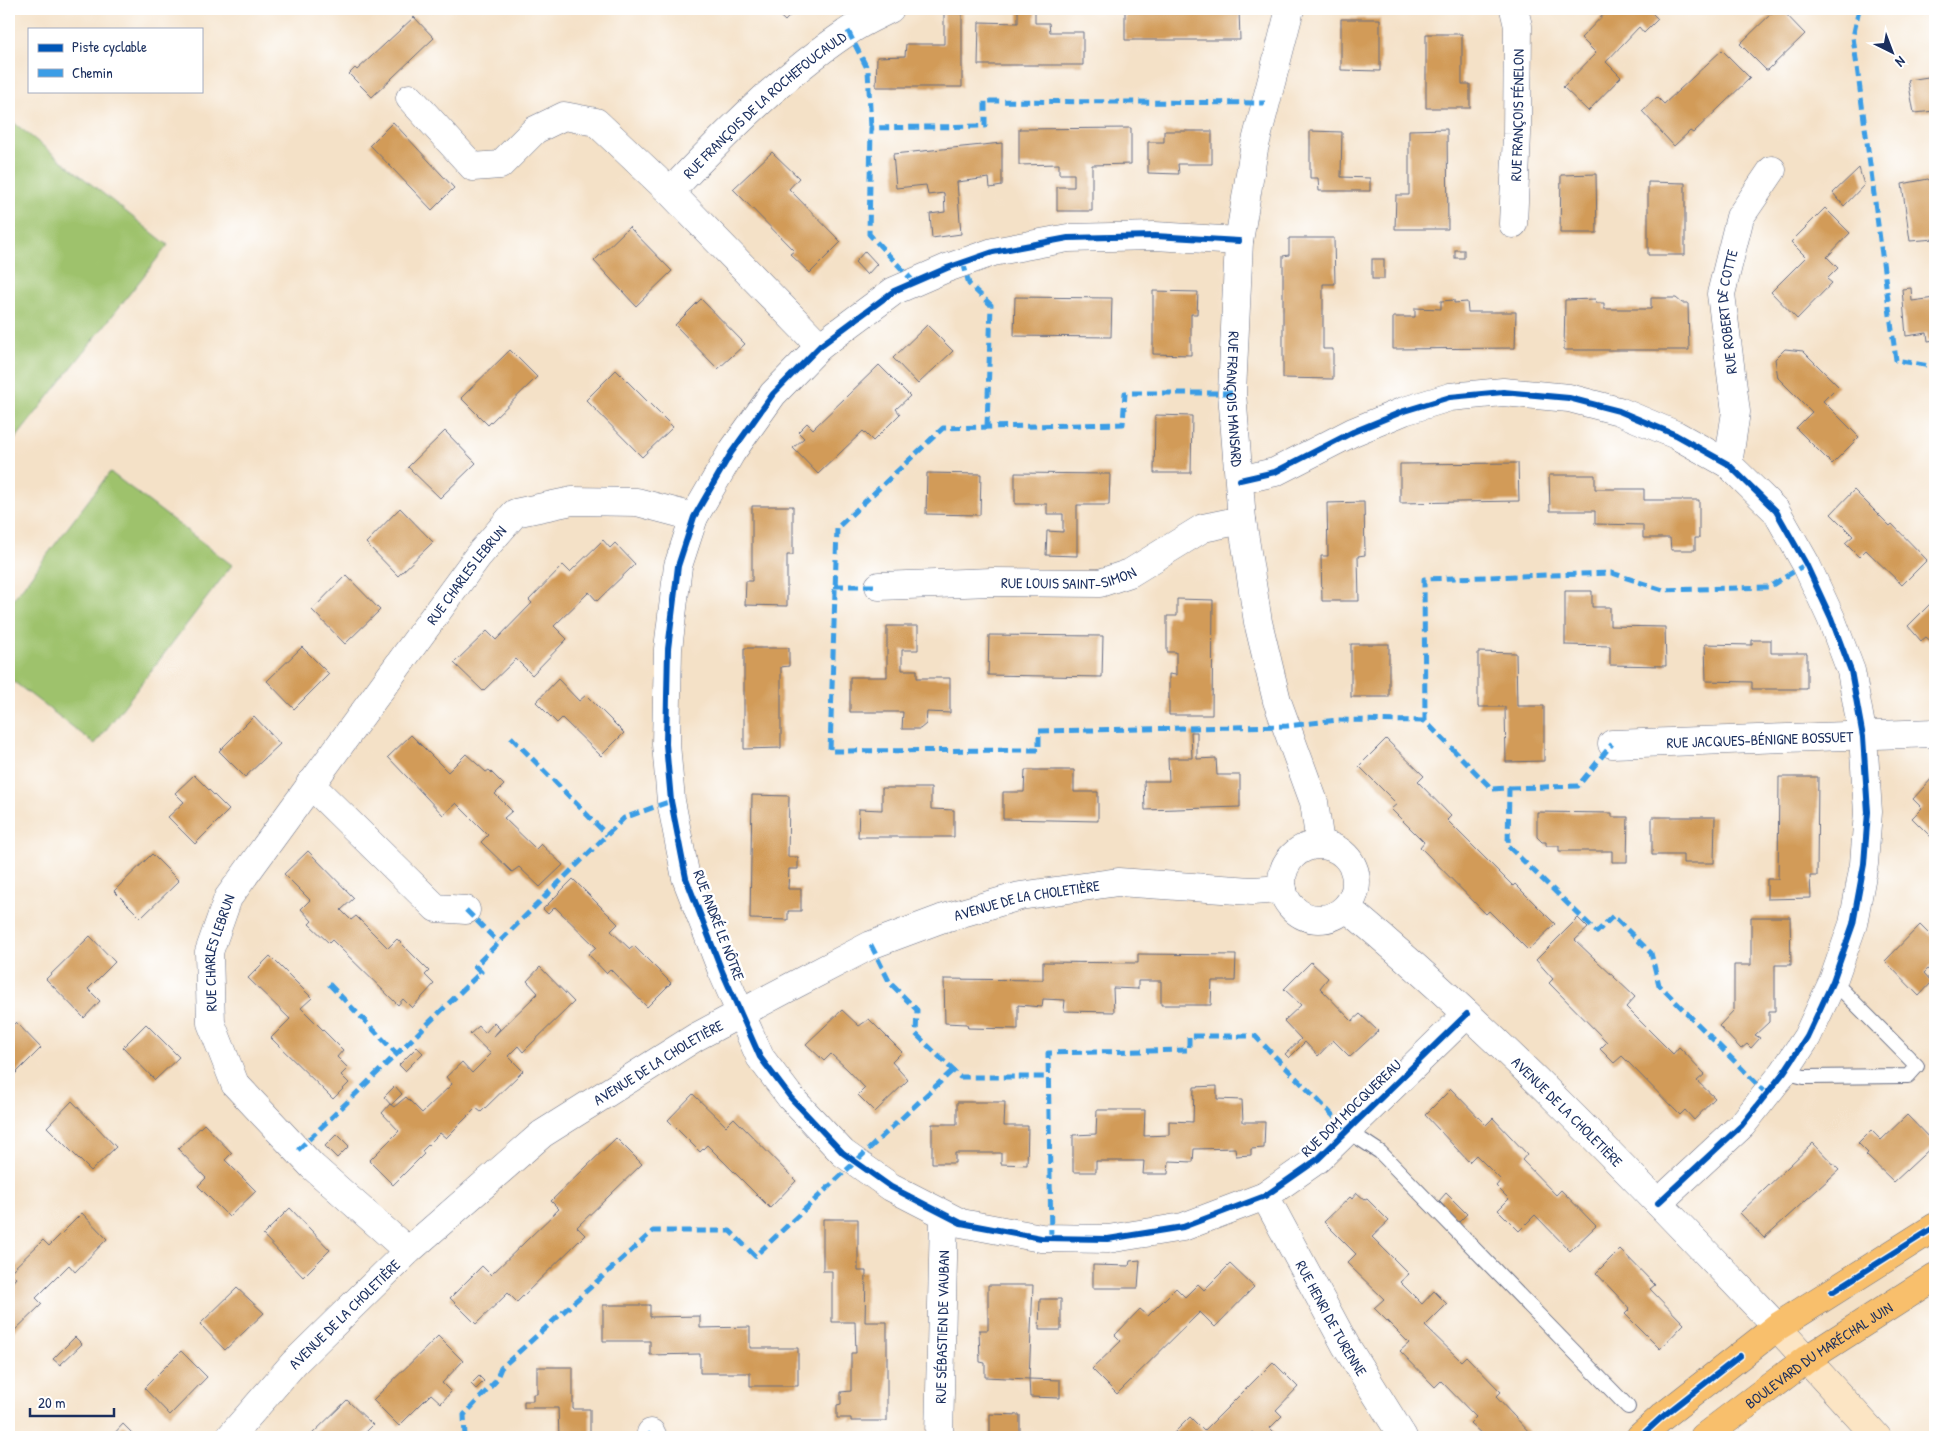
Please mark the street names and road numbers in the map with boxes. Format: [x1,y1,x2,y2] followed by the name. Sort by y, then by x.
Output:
[678,25,851,183] street label: RUE FRANÇOIS DE LA ROCHEFOUCAULD
[1504,49,1528,182] street label: RUE FRANÇOIS FÉNELON
[1710,247,1742,375] street label: RUE ROBERT DE COTTE
[1221,331,1248,468] street label: RUE FRANÇOIS MANSARD
[421,520,511,629] street label: RUE CHARLES LEBRUN
[1001,561,1140,594] street label: RUE LOUIS SAINT-SIMON
[1666,725,1855,753] street label: RUE JACQUES-BÉNIGNE BOSSUET
[688,867,750,984] street label: RUE ANDRÉ LE NÔTRE
[951,874,1101,925] street label: AVENUE DE LA CHOLETIÈRE
[198,891,239,1012] street label: RUE CHARLES LEBRUN
[589,1014,727,1110] street label: AVENUE DE LA CHOLETIÈRE
[1507,1051,1628,1171] street label: AVENUE DE LA CHOLETIÈRE
[1296,1055,1406,1161] street label: RUE DOM MOCQUEREAU
[929,1250,954,1404] street label: RUE SÉBASTIEN DE VAUBAN
[283,1254,405,1373] street label: AVENUE DE LA CHOLETIÈRE
[1291,1256,1373,1380] street label: RUE HENRI DE TURENNE
[1740,1297,1896,1413] street label: BOULEVARD DU MARÉCHAL JUIN

